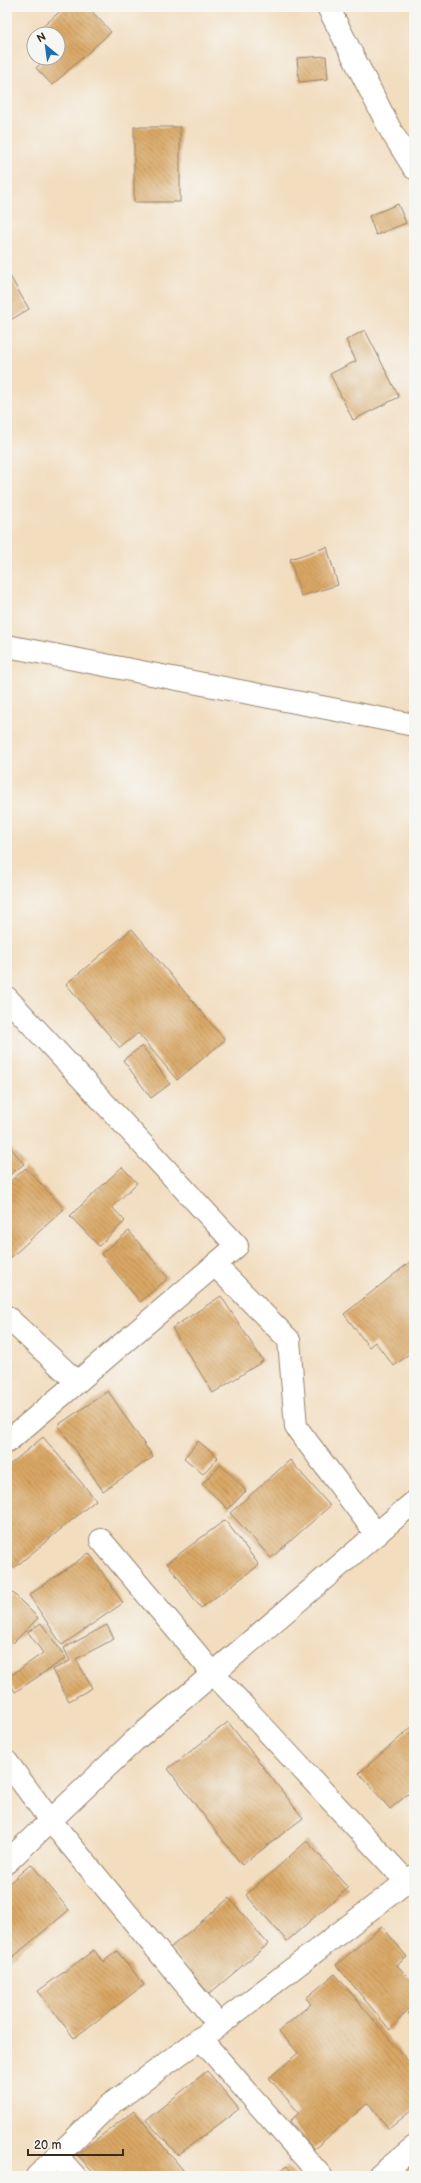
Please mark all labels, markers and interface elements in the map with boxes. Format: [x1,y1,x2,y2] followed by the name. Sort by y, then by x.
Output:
[26,26,66,66] north arrow
[35,30,48,45] text: N
[28,2131,123,2157] scale bar
[34,2138,61,2153] text: 20 m

